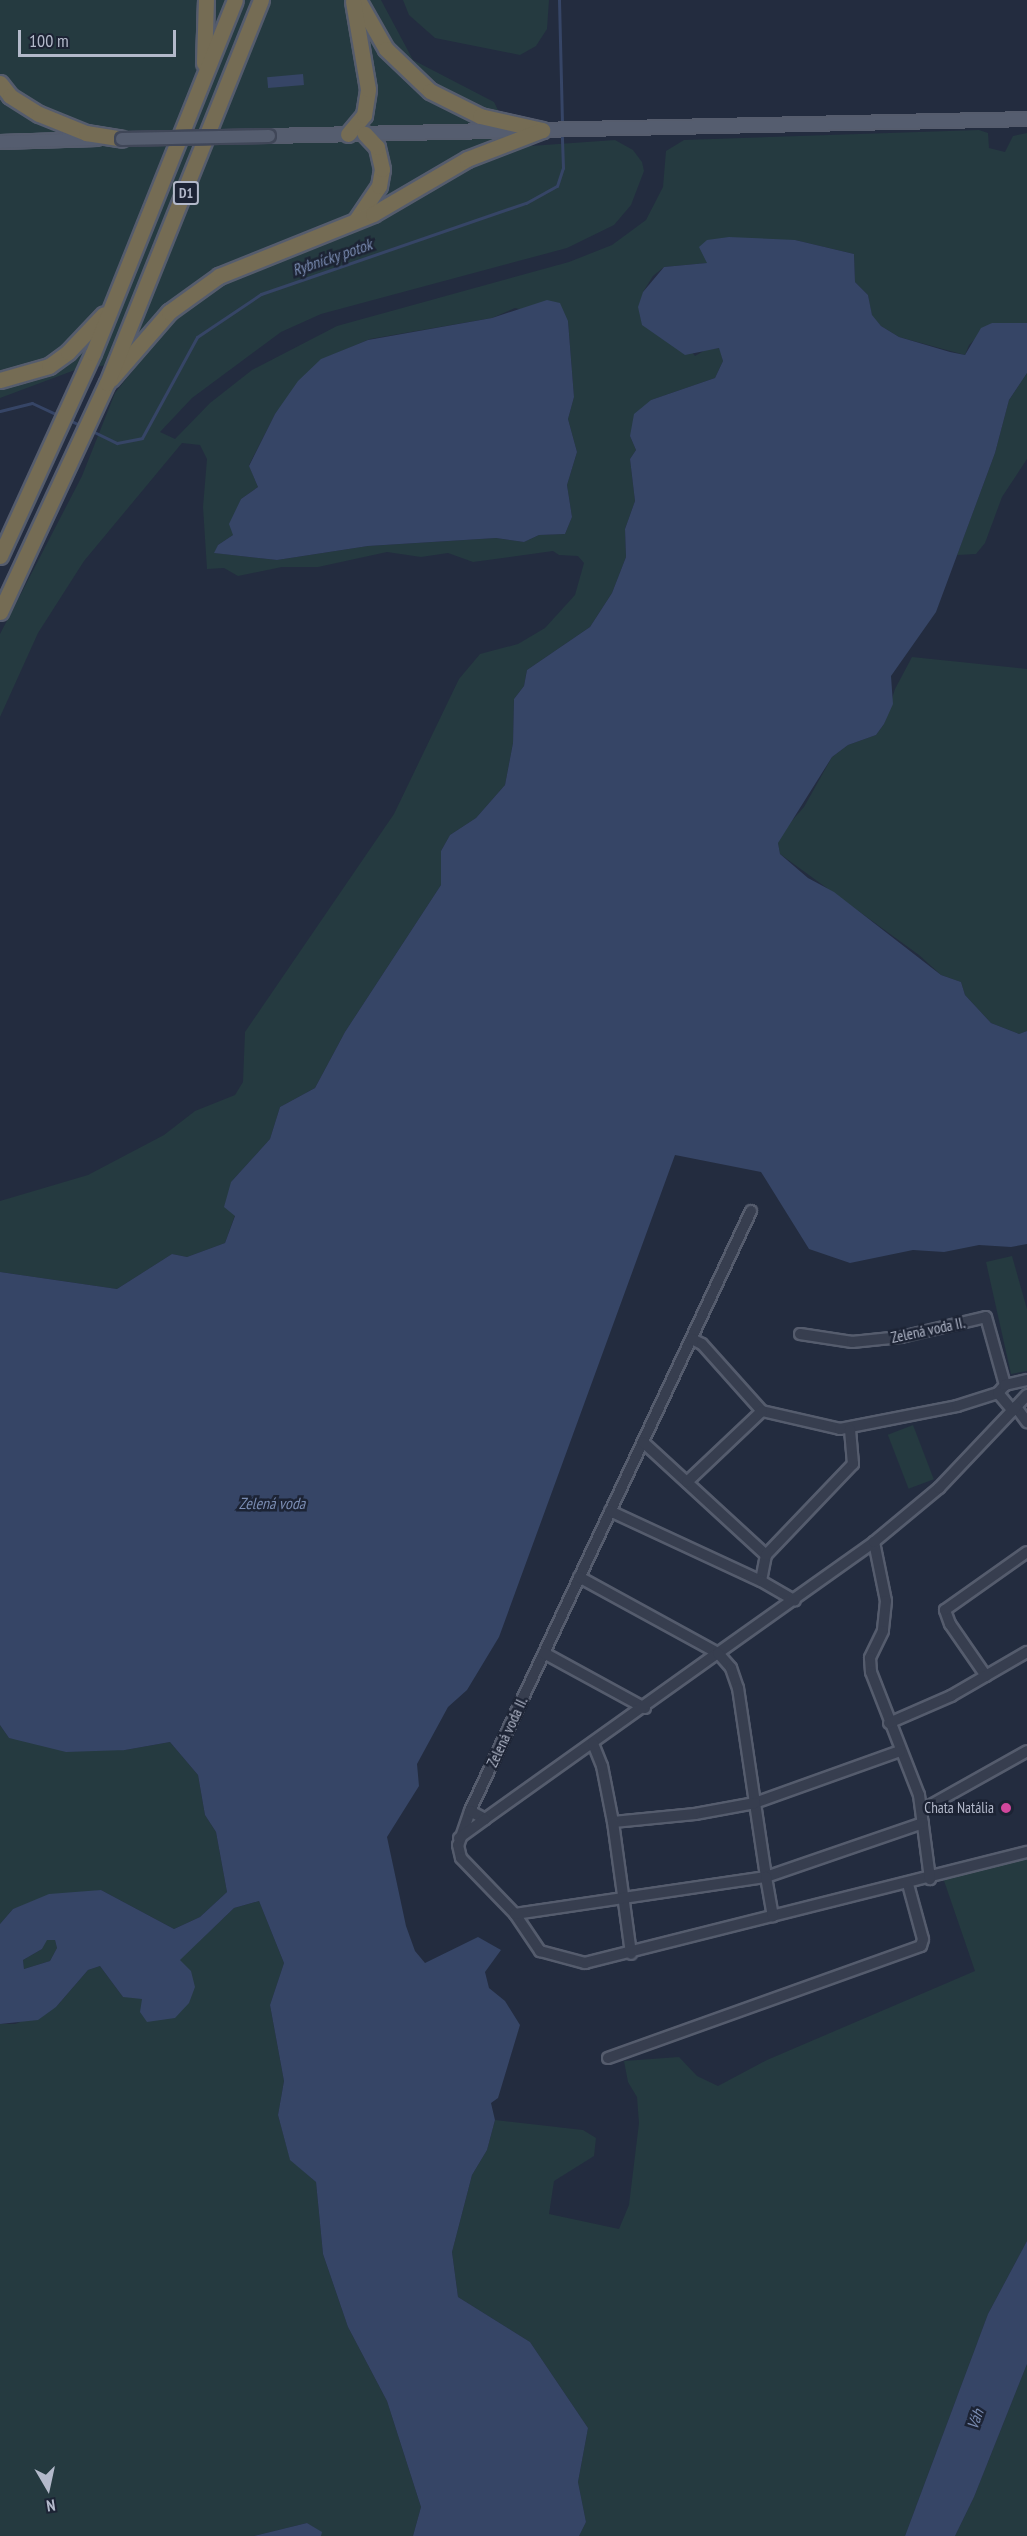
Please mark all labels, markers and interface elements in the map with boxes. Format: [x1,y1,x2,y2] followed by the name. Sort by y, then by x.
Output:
[21,18,178,56] scale bar
[29,29,69,52] text: 100 m
[172,182,200,204] road number: D1
[289,234,375,280] water label: Rybnícky potok
[889,1313,967,1347] street label: Zelená voda II.
[239,1493,305,1513] water label: Zelená voda
[483,1694,531,1770] street label: Zelená voda II.
[924,1799,994,1817] place label: Chata Natália
[999,1801,1013,1815] marker: Chata Natália
[963,2406,987,2432] water label: Váh
[18,2458,78,2518] north arrow
[45,2495,57,2516] text: N

